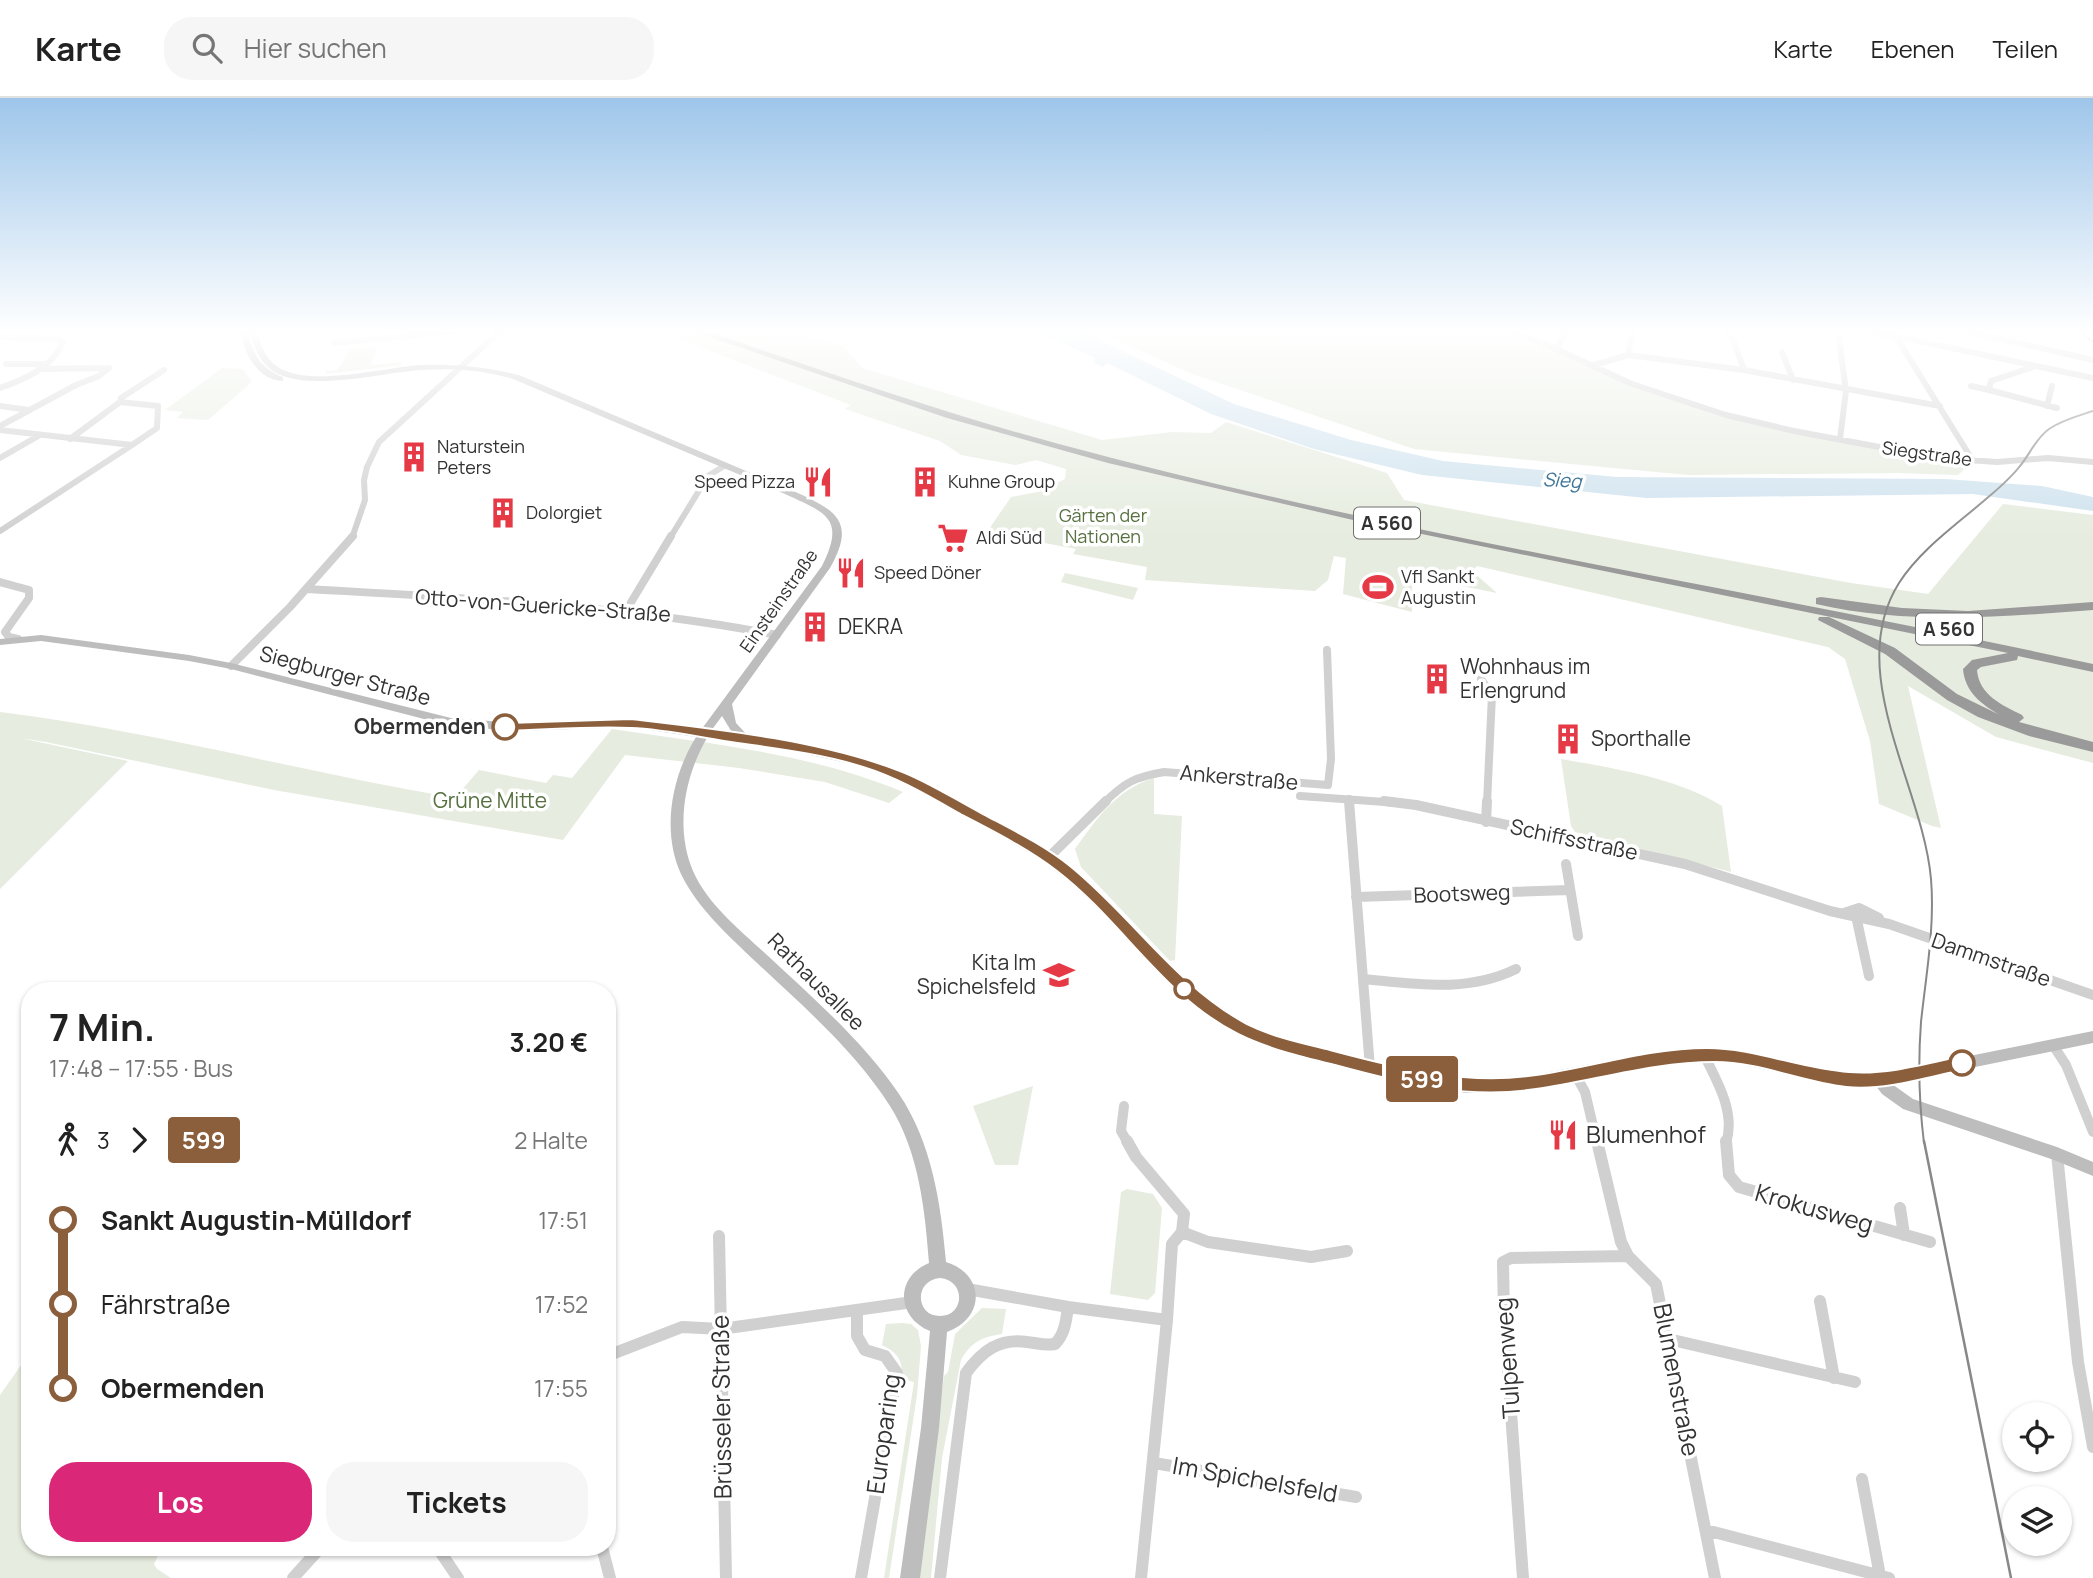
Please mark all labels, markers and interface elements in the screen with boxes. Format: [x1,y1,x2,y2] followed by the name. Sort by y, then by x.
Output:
[164,17,654,80] search box
[35,26,122,71] text: Karte
[188,29,226,67] icon: search
[244,30,387,66] text: Hier suchen
[1773,32,1833,65] text: Karte
[1871,32,1954,65] text: Ebenen
[1992,32,2058,65] text: Teilen
[437,434,525,479] place label: Naturstein Peters
[1881,435,1974,471] street label: Siegstraße
[397,440,431,474] building icon: Naturstein Peters
[801,465,835,499] restaurant icon: Speed Pizza
[908,465,942,499] building icon: Kuhne Group
[1542,466,1584,494] water label: Sieg
[694,469,795,493] place label: Speed Pizza
[948,469,1055,493] place label: Kuhne Group
[486,496,520,530] building icon: Dolorgiet
[526,500,602,524] place label: Dolorgiet
[1059,503,1148,548] park label: Gärten der Nationen
[1354,508,1420,538] road number: A 560
[936,521,970,555] supermarket icon: Aldi Süd
[976,525,1043,549] place label: Aldi Süd
[734,544,823,657] street label: Einsteinstraße
[834,556,868,590] restaurant icon: Speed Döner
[874,560,982,584] place label: Speed Döner
[1401,564,1476,609] place label: Vfl Sankt Augustin
[1361,570,1395,604] sports icon: Vfl Sankt Augustin
[414,582,672,628] street label: Otto-von-Guericke-Straße
[798,610,832,644] building icon: DEKRA
[838,612,903,640] place label: DEKRA
[1916,614,1982,644] road number: A 560
[257,639,434,711] street label: Siegburger Straße
[1460,652,1590,704] place label: Wohnhaus im Erlengrund
[1420,662,1454,696] building icon: Wohnhaus im Erlengrund
[354,712,486,740] place label: Obermenden
[492,714,518,740] marker: Obermenden
[1551,722,1585,756] building icon: Sporthalle
[1591,724,1691,752] place label: Sporthalle
[1179,758,1299,796] street label: Ankerstraße
[433,786,547,814] park label: Grüne Mitte
[1508,812,1641,866] street label: Schiffsstraße
[1413,877,1511,909] street label: Bootsweg
[762,926,872,1036] street label: Rathausallee
[1928,926,2055,993] street label: Dammstraße
[917,948,1036,1000] place label: Kita Im Spichelsfeld
[1042,958,1076,992] school or university icon: Kita Im Spichelsfeld
[1174,979,1194,999] unlabelled marker
[49,1000,155,1052] text: 7 Min.
[509,1024,588,1060] text: 3.20 €
[1949,1050,1975,1076] unlabelled marker
[49,1052,233,1084] text: 17:48 – 17:55 · Bus
[1382,1056,1462,1102] line badge: 599
[1400,1062,1444,1095] text: 599
[1586,1117,1706,1150] place label: Blumenhof
[1546,1118,1580,1152] restaurant icon: Blumenhof
[49,1121,87,1159] icon: walk
[120,1121,158,1159] icon: forward
[182,1123,226,1156] text: 599
[97,1124,110,1156] text: 3
[514,1124,588,1156] text: 2 Halte
[1752,1175,1877,1240] street label: Krokusweg
[101,1202,411,1238] text: Sankt Augustin-Mülldorf
[538,1204,588,1236] text: 17:51
[101,1286,230,1322] text: Fährstraße
[535,1288,588,1320] text: 17:52
[1486,1296,1527,1420] street label: Tulpenweg
[1646,1301,1708,1459] street label: Blumenstraße
[702,1315,739,1499] street label: Brüsseler Straße
[101,1370,265,1406] text: Obermenden
[534,1372,588,1404] text: 17:55
[858,1372,907,1496] street label: Europaring
[2002,1402,2072,1556] map controls
[2002,1402,2072,1472] button: locate
[1170,1448,1340,1509] street label: Im Spichelsfeld
[49,1462,312,1542] button: Los
[326,1462,588,1542] button: Tickets
[2002,1486,2072,1556] button: layers

